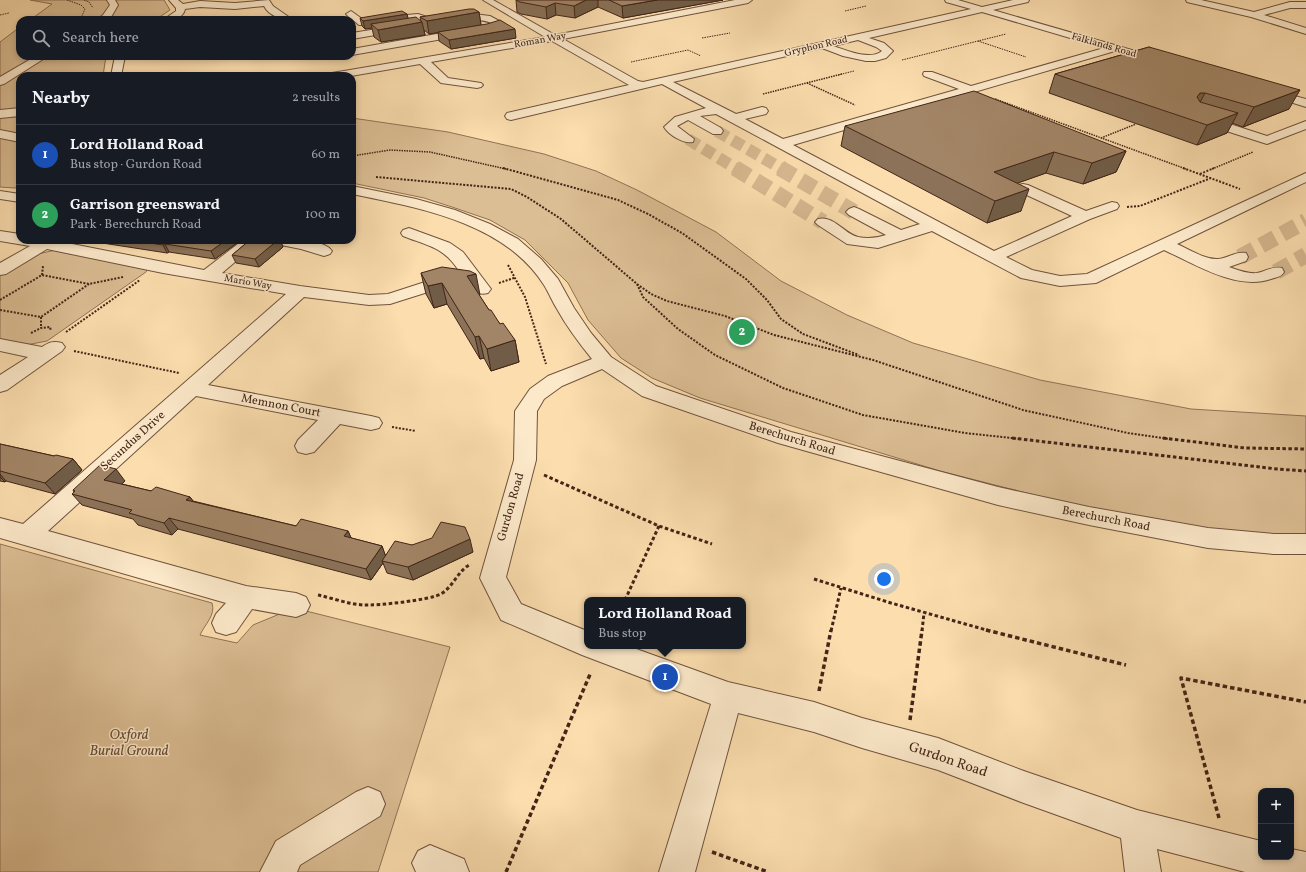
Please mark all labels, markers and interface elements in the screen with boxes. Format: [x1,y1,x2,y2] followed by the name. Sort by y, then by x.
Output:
[16,16,356,60] search box
[30,27,52,49] icon: search
[62,28,139,49] text: Search here
[513,28,568,51] street label: Roman Way
[1070,29,1138,61] street label: Falklands Road
[783,32,849,60] street label: Gryphon Road
[32,87,90,110] text: Nearby
[292,89,340,107] text: 2 results
[70,135,203,156] text: Lord Holland Road
[42,146,48,164] text: 1
[312,146,340,164] text: 60 m
[70,156,202,174] text: Bus stop · Gurdon Road
[70,195,220,216] text: Garrison greensward
[42,206,48,224] text: 2
[305,206,340,224] text: 100 m
[70,216,201,234] text: Park · Berechurch Road
[223,271,273,293] street label: Mario Way
[729,317,755,347] pin: 2
[240,390,322,422] street label: Memnon Court
[97,407,169,474] street label: Secundus Drive
[747,418,837,460] street label: Berechurch Road
[494,471,528,543] street label: Gurdon Road
[1060,503,1152,535] street label: Berechurch Road
[874,569,894,589] your location
[584,597,746,649] popup
[598,604,732,625] text: Lord Holland Road
[598,625,646,643] text: Bus stop
[652,662,678,692] pin: 1
[90,726,169,761] park label: Oxford Burial Ground
[906,738,990,782] street label: Gurdon Road
[1258,788,1294,860] map controls
[1258,788,1294,824] button: +
[1258,824,1294,860] button: −

